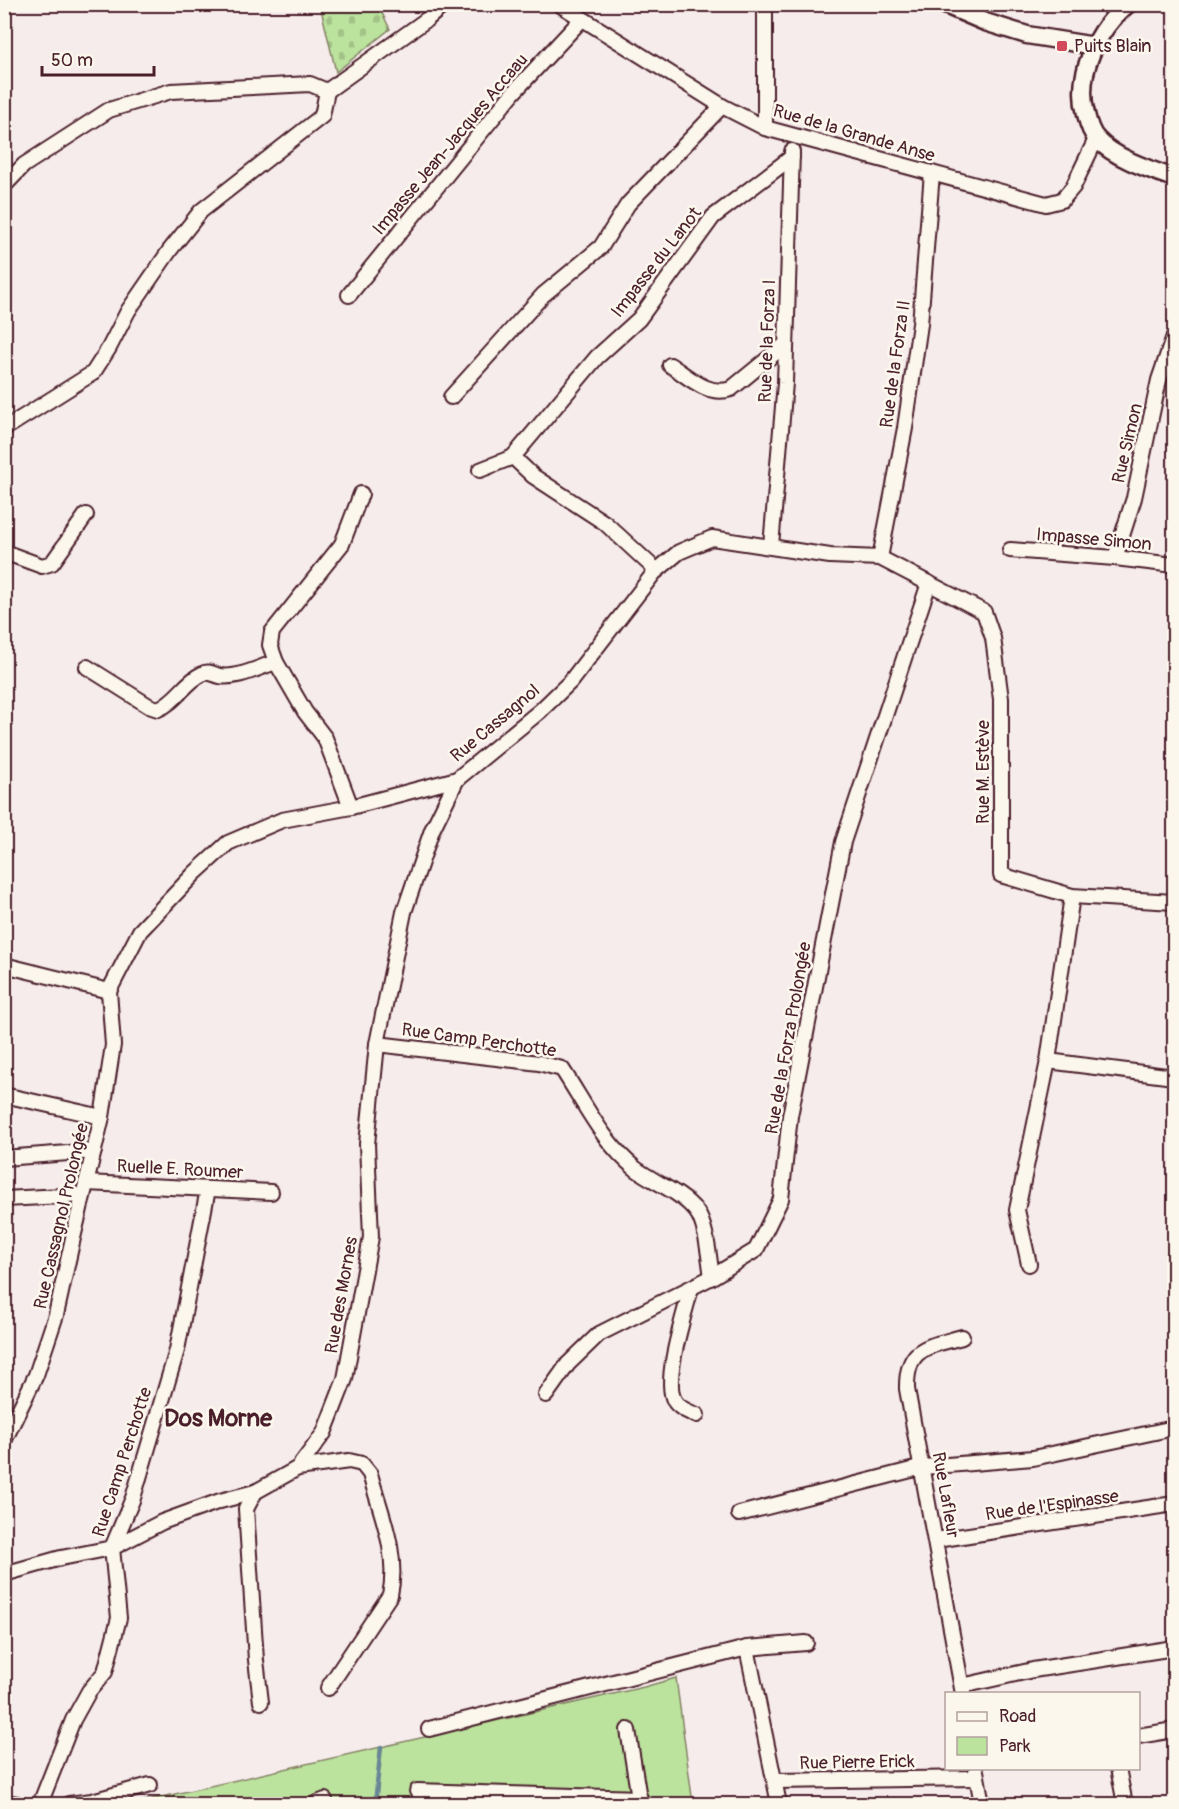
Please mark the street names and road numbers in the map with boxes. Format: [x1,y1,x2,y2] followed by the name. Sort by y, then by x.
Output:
[368,49,533,240] street label: Impasse Jean-Jacques Accaau
[770,99,938,168] street label: Rue de la Grande Anse
[606,202,707,322] street label: Impasse du Lanot
[754,279,781,403] street label: Rue de la Forza I
[875,299,916,429] street label: Rue de la Forza II
[1107,401,1148,485] street label: Rue Simon
[1035,523,1153,556] street label: Impasse Simon
[446,679,545,767] street label: Rue Cassagnol
[972,720,995,824] street label: Rue M. Estève
[760,940,817,1136] street label: Rue de la Forza Prolongée
[400,1018,558,1063] street label: Rue Camp Perchotte
[29,1121,94,1311] street label: Rue Cassagnol Prolongée
[116,1155,244,1184] street label: Ruelle E. Roumer
[320,1235,363,1355] street label: Rue des Mornes
[87,1384,158,1540] street label: Rue Camp Perchotte
[927,1450,964,1540] street label: Rue Lafleur
[984,1485,1120,1526] street label: Rue de l'Espinasse
[799,1750,915,1775] street label: Rue Pierre Erick

